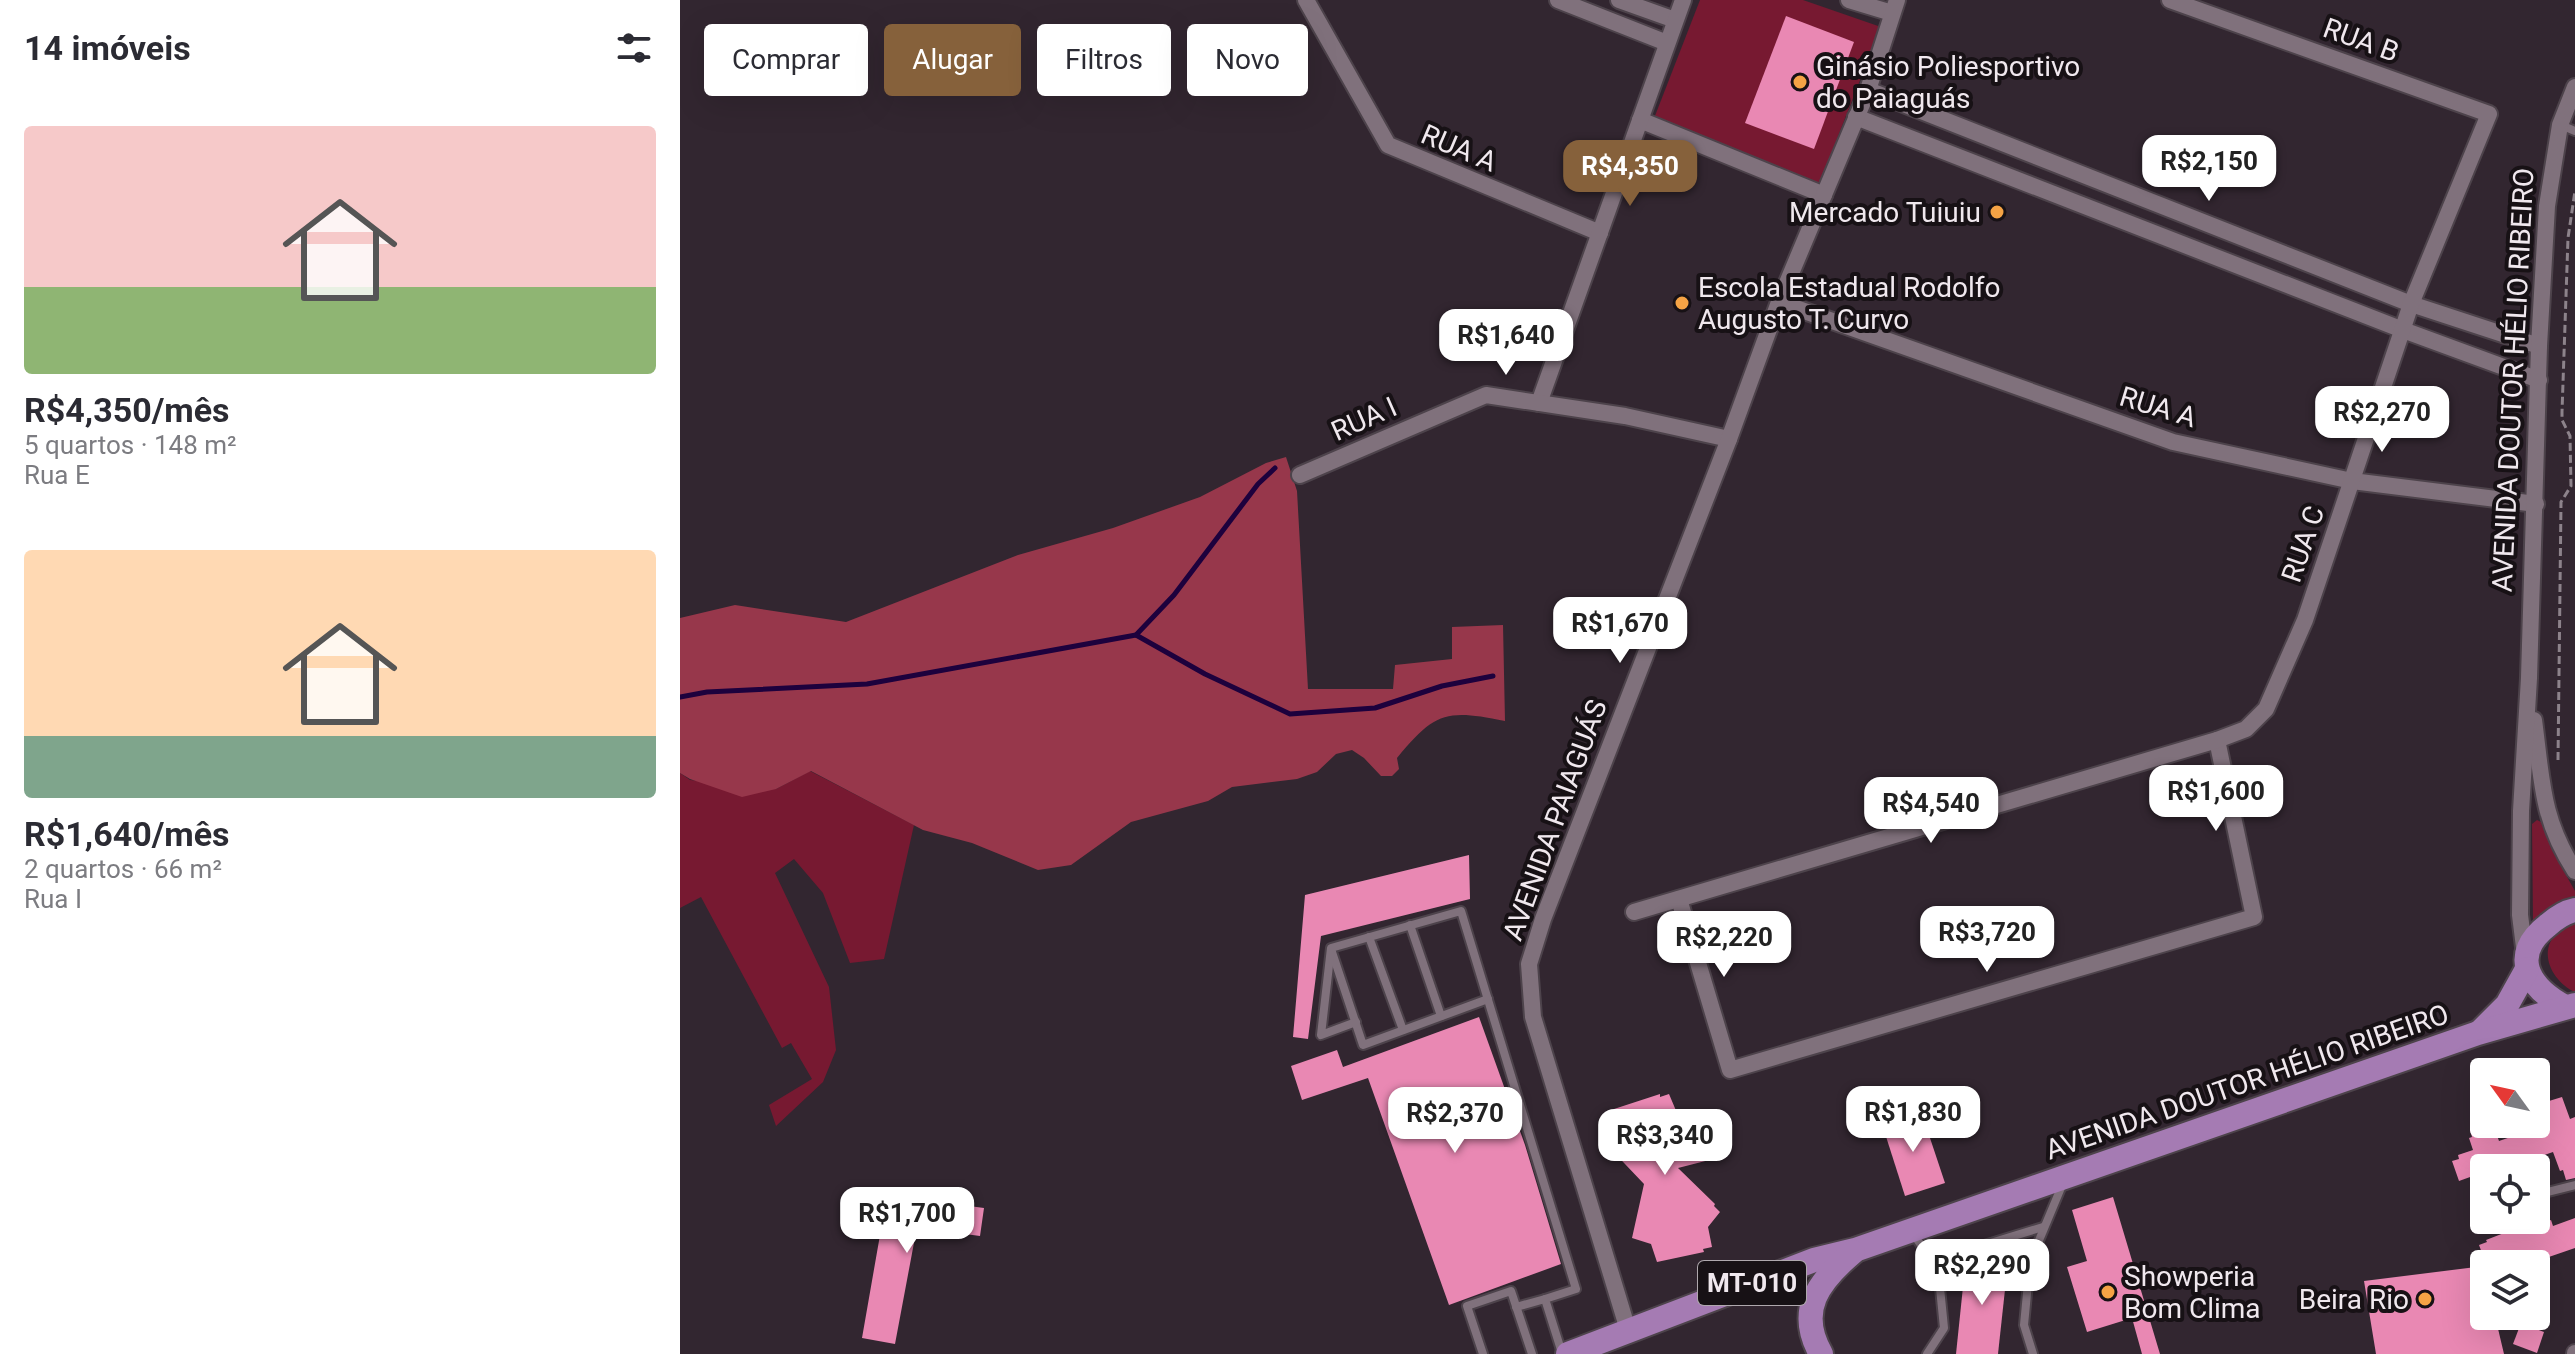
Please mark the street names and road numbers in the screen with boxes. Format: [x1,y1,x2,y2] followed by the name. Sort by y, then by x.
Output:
[2319,11,2403,69] street label: RUA B
[1416,117,1502,179] street label: RUA A
[2485,167,2541,593] street label: AVENIDA DOUTOR HÉLIO RIBEIRO
[2116,380,2200,434] street label: RUA A
[1326,390,1402,448] street label: RUA I
[2275,501,2331,587] street label: RUA C
[1496,695,1614,945] street label: AVENIDA PAIAGUÁS
[2041,997,2453,1167] street label: AVENIDA DOUTOR HÉLIO RIBEIRO
[1698,1261,1806,1305] road number: MT-010

